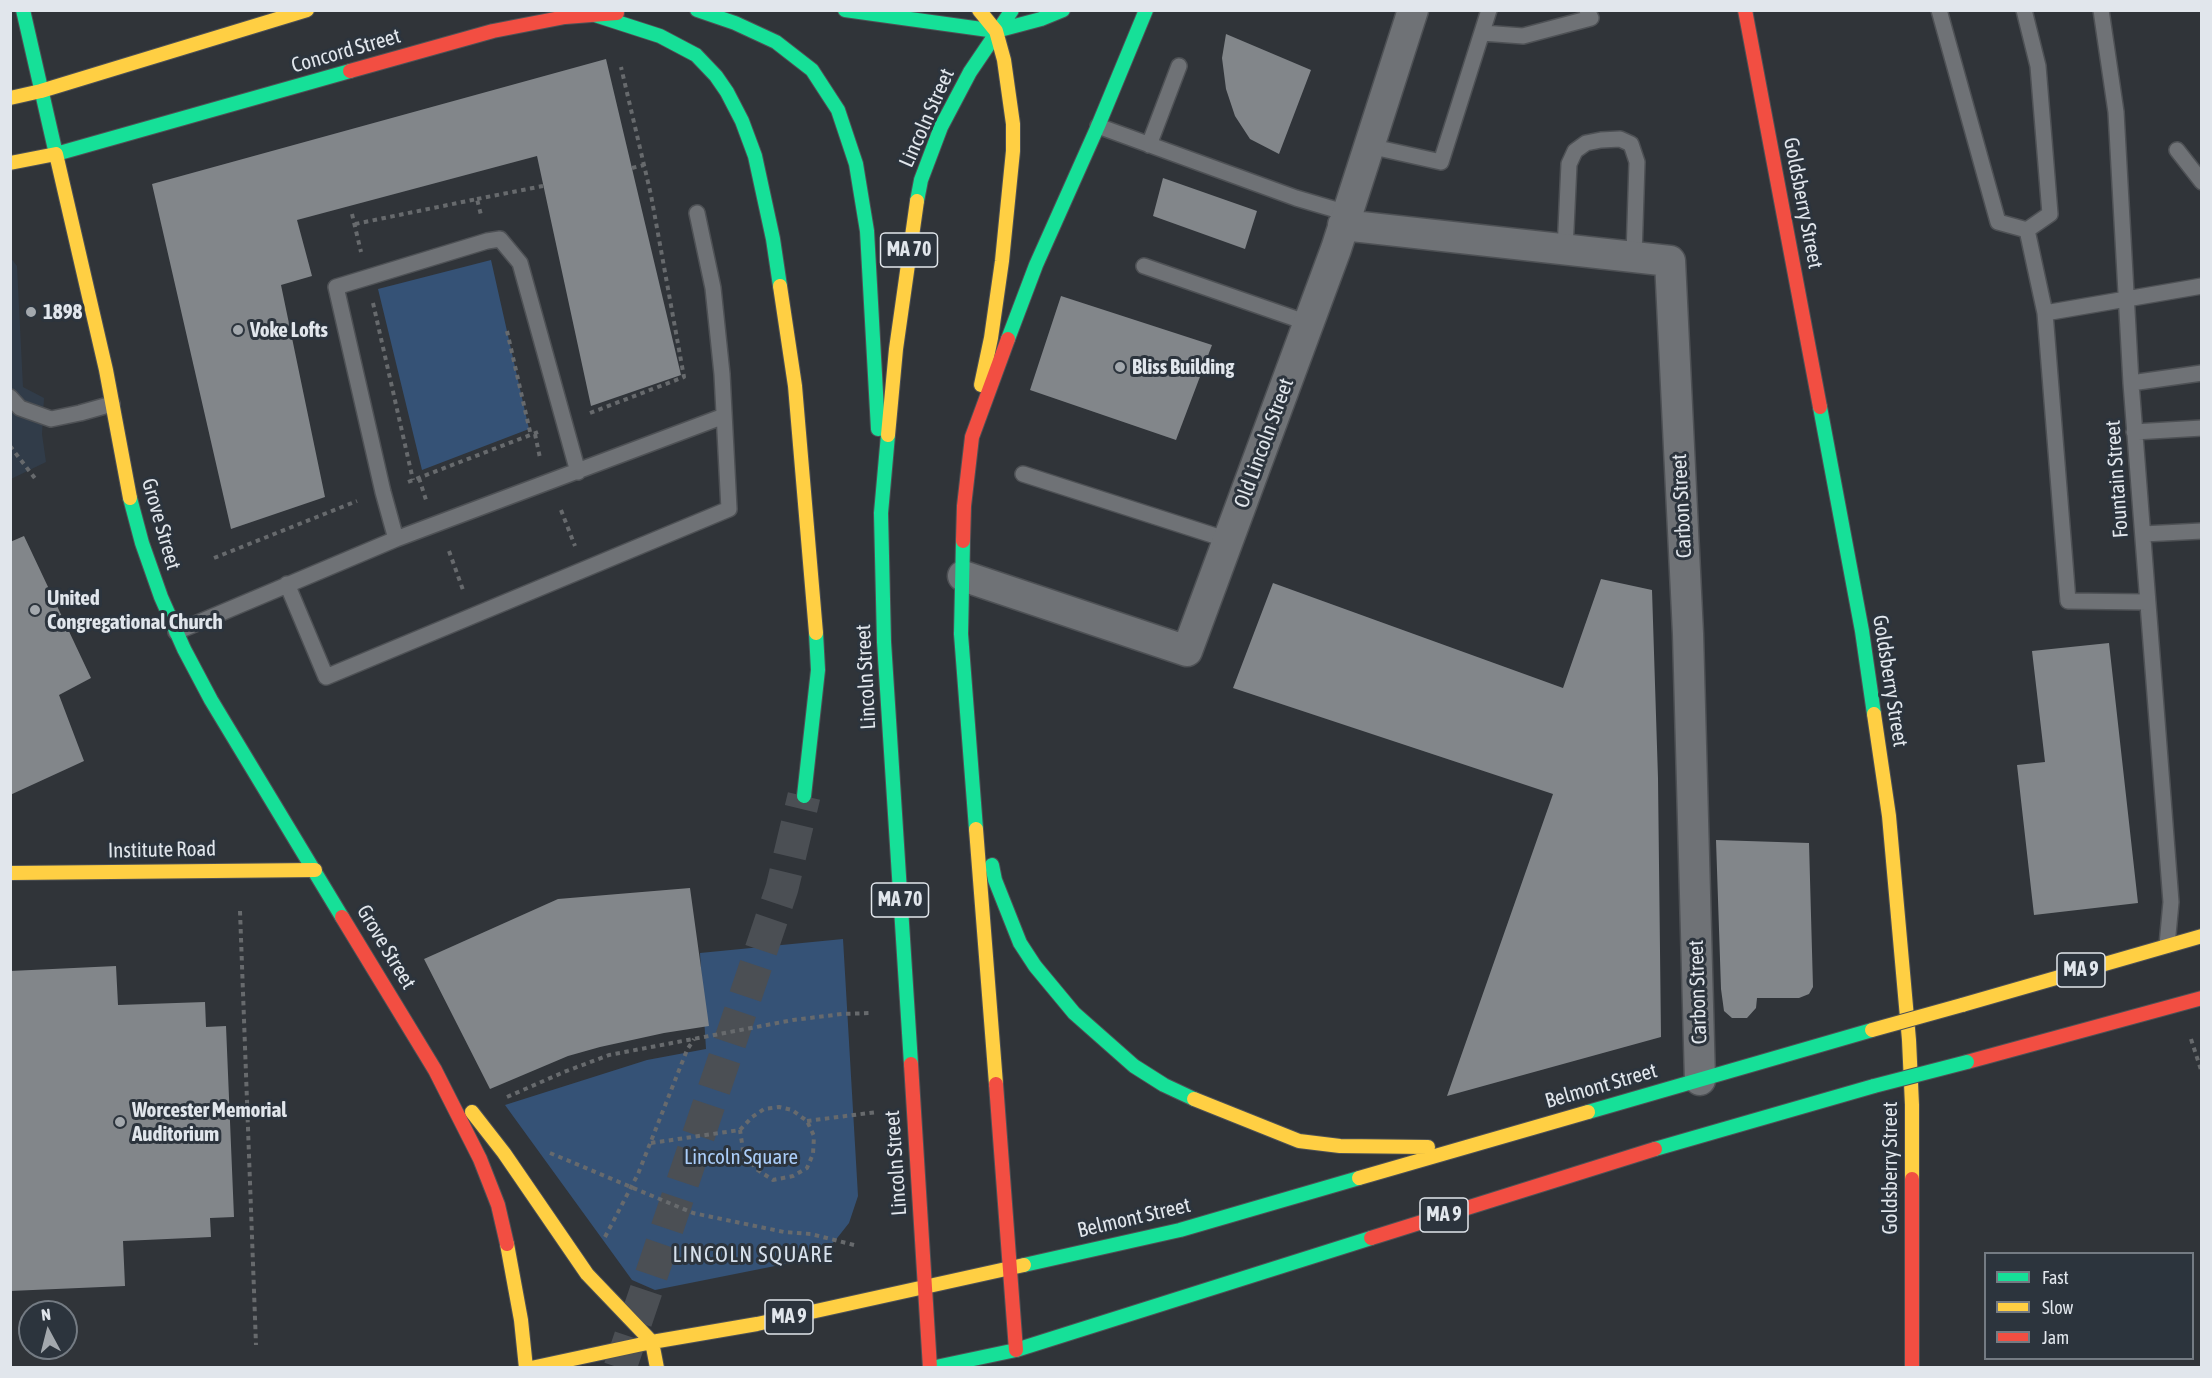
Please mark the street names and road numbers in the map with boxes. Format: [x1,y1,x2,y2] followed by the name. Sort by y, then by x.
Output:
[289,23,403,79] street label: Concord Street
[894,65,960,171] street label: Lincoln Street
[1778,135,1828,271] street label: Goldsberry Street
[880,233,938,267] road number: MA 70
[1229,375,1299,511] street label: Old Lincoln Street
[2100,419,2134,539] street label: Fountain Street
[1667,453,1697,559] street label: Carbon Street
[136,475,186,573] street label: Grove Street
[1867,613,1913,749] street label: Goldsberry Street
[851,624,881,730] street label: Lincoln Street
[108,836,216,864] street label: Institute Road
[872,883,928,917] road number: MA 70
[351,900,421,994] street label: Grove Street
[1684,939,1712,1045] street label: Carbon Street
[2057,953,2105,987] road number: MA 9
[1542,1058,1660,1114] street label: Belmont Street
[1877,1101,1903,1235] street label: Goldsberry Street
[880,1110,912,1216] street label: Lincoln Street
[1075,1193,1193,1243] street label: Belmont Street
[1420,1198,1468,1232] road number: MA 9
[765,1300,813,1334] road number: MA 9

